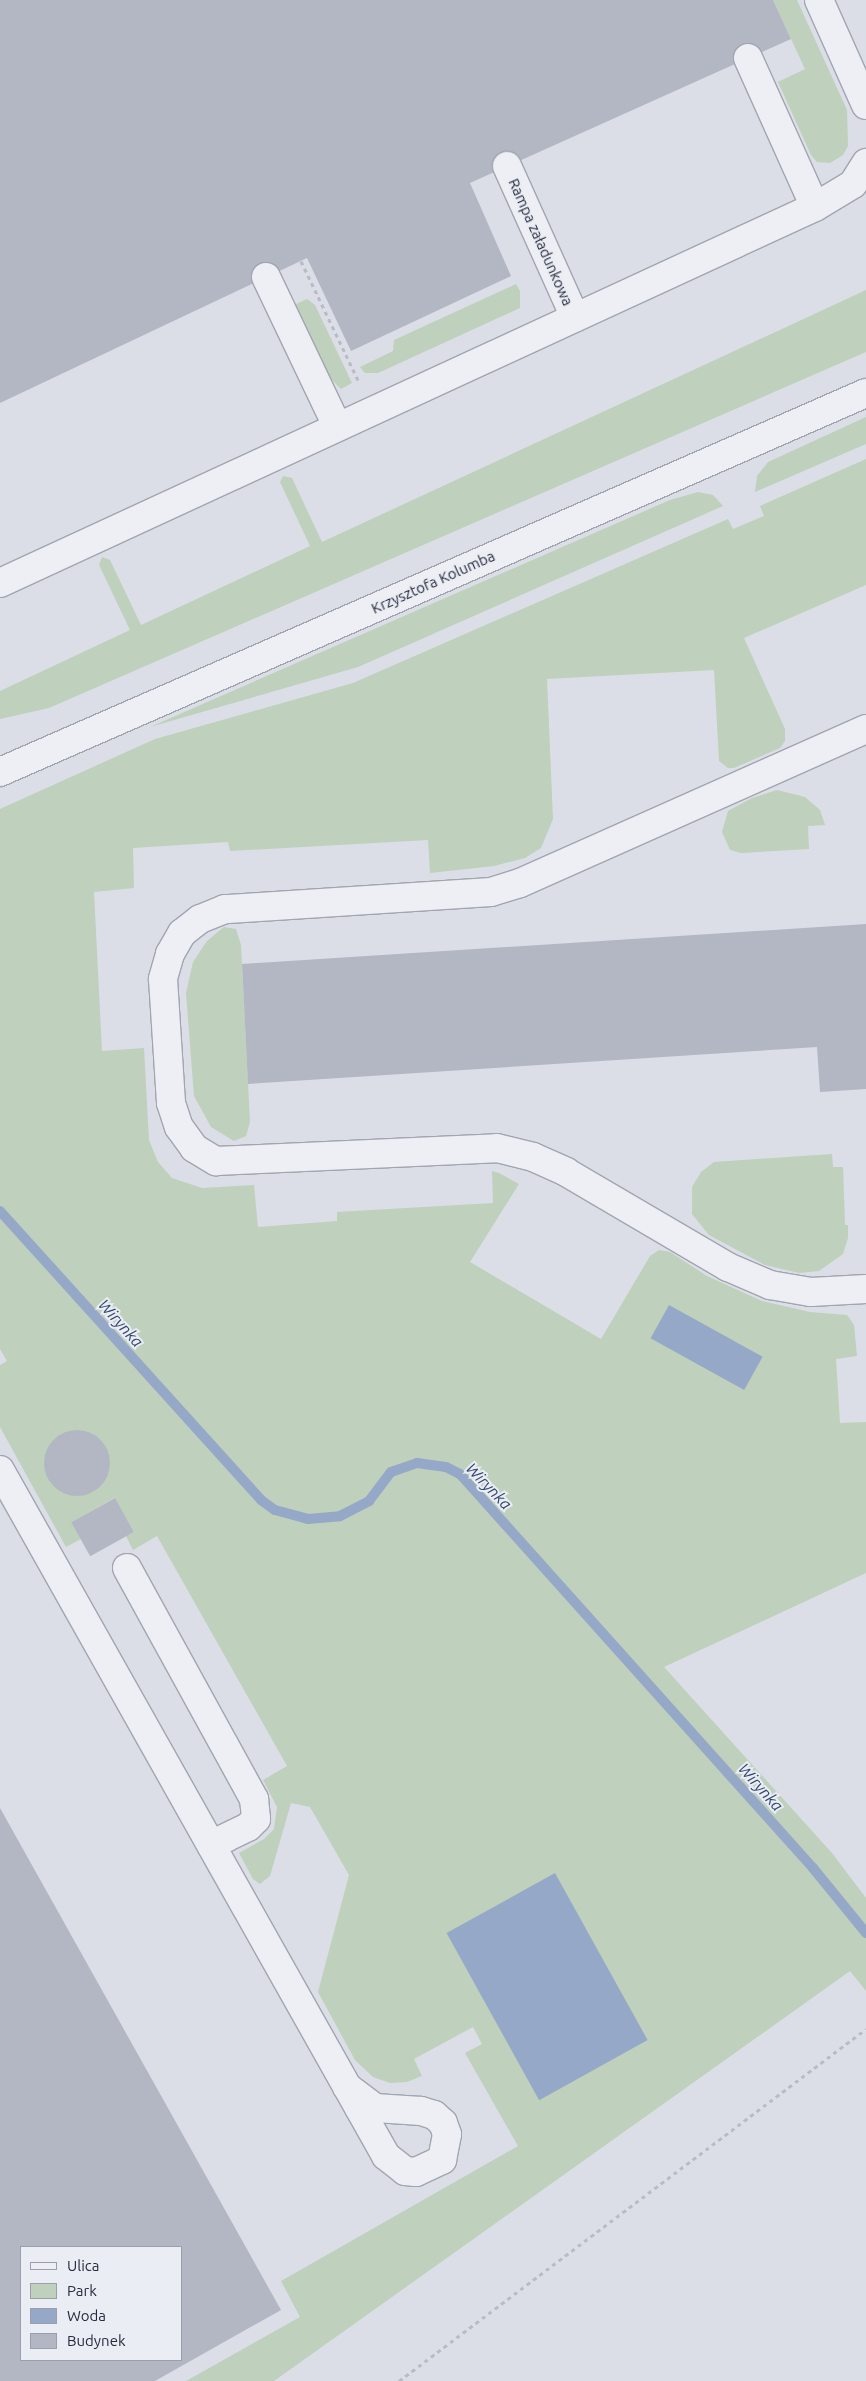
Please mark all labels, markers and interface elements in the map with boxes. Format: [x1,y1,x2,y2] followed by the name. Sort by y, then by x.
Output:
[505,176,577,308] street label: Rampa załadunkowa
[368,547,498,617] street label: Krzysztofa Kolumba
[95,1295,147,1351] water label: Wirynka
[462,1459,516,1513] water label: Wirynka
[735,1759,787,1815] water label: Wirynka
[20,2246,182,2361] legend
[67,2257,99,2274] text: Ulica
[67,2282,97,2299] text: Park
[67,2307,106,2324] text: Woda
[67,2332,126,2349] text: Budynek

